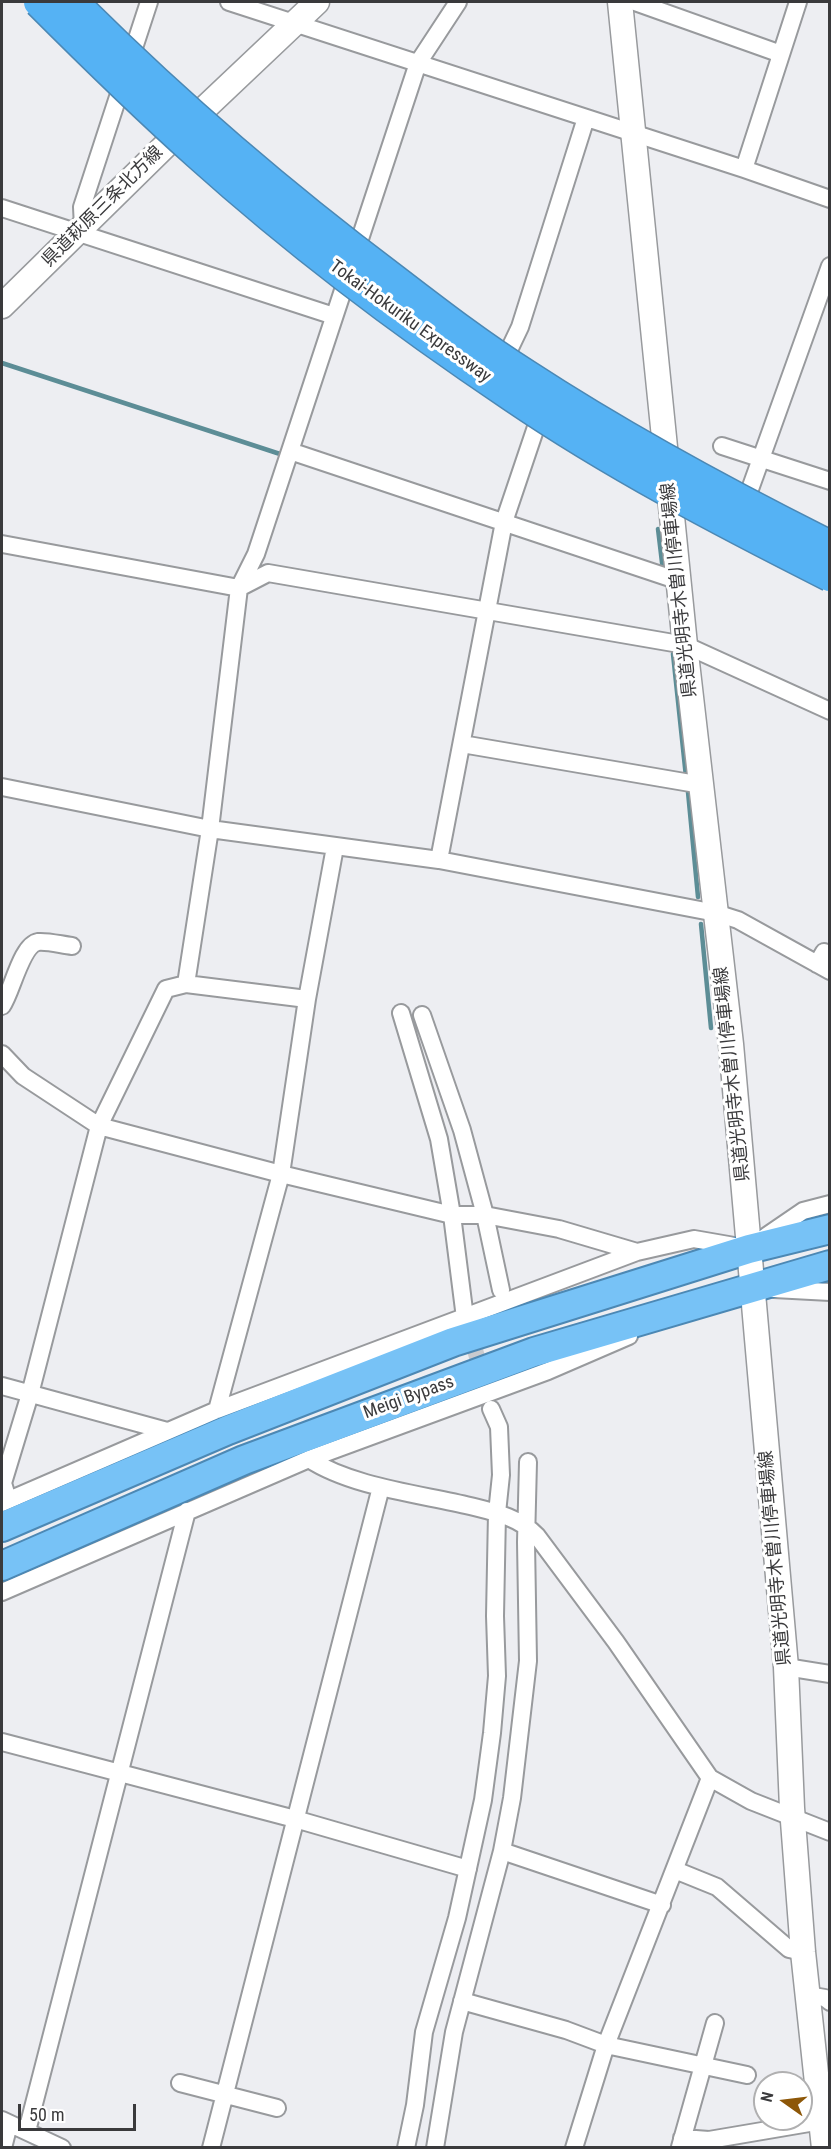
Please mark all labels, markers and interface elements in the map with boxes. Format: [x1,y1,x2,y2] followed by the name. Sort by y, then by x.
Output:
[38,142,168,272] street label: 県道萩原三条北方線
[325,256,495,388] street label: Tokai-Hokuriku Expressway
[658,481,702,699] street label: 県道光明寺木曽川停車場線
[711,965,755,1183] street label: 県道光明寺木曽川停車場線
[361,1372,457,1424] street label: Meigi Bypass
[756,1449,796,1667] street label: 県道光明寺木曽川停車場線
[753,2071,813,2131] north arrow
[757,2090,777,2104] text: N
[21,2092,140,2130] scale bar
[29,2104,64,2125] text: 50 m

